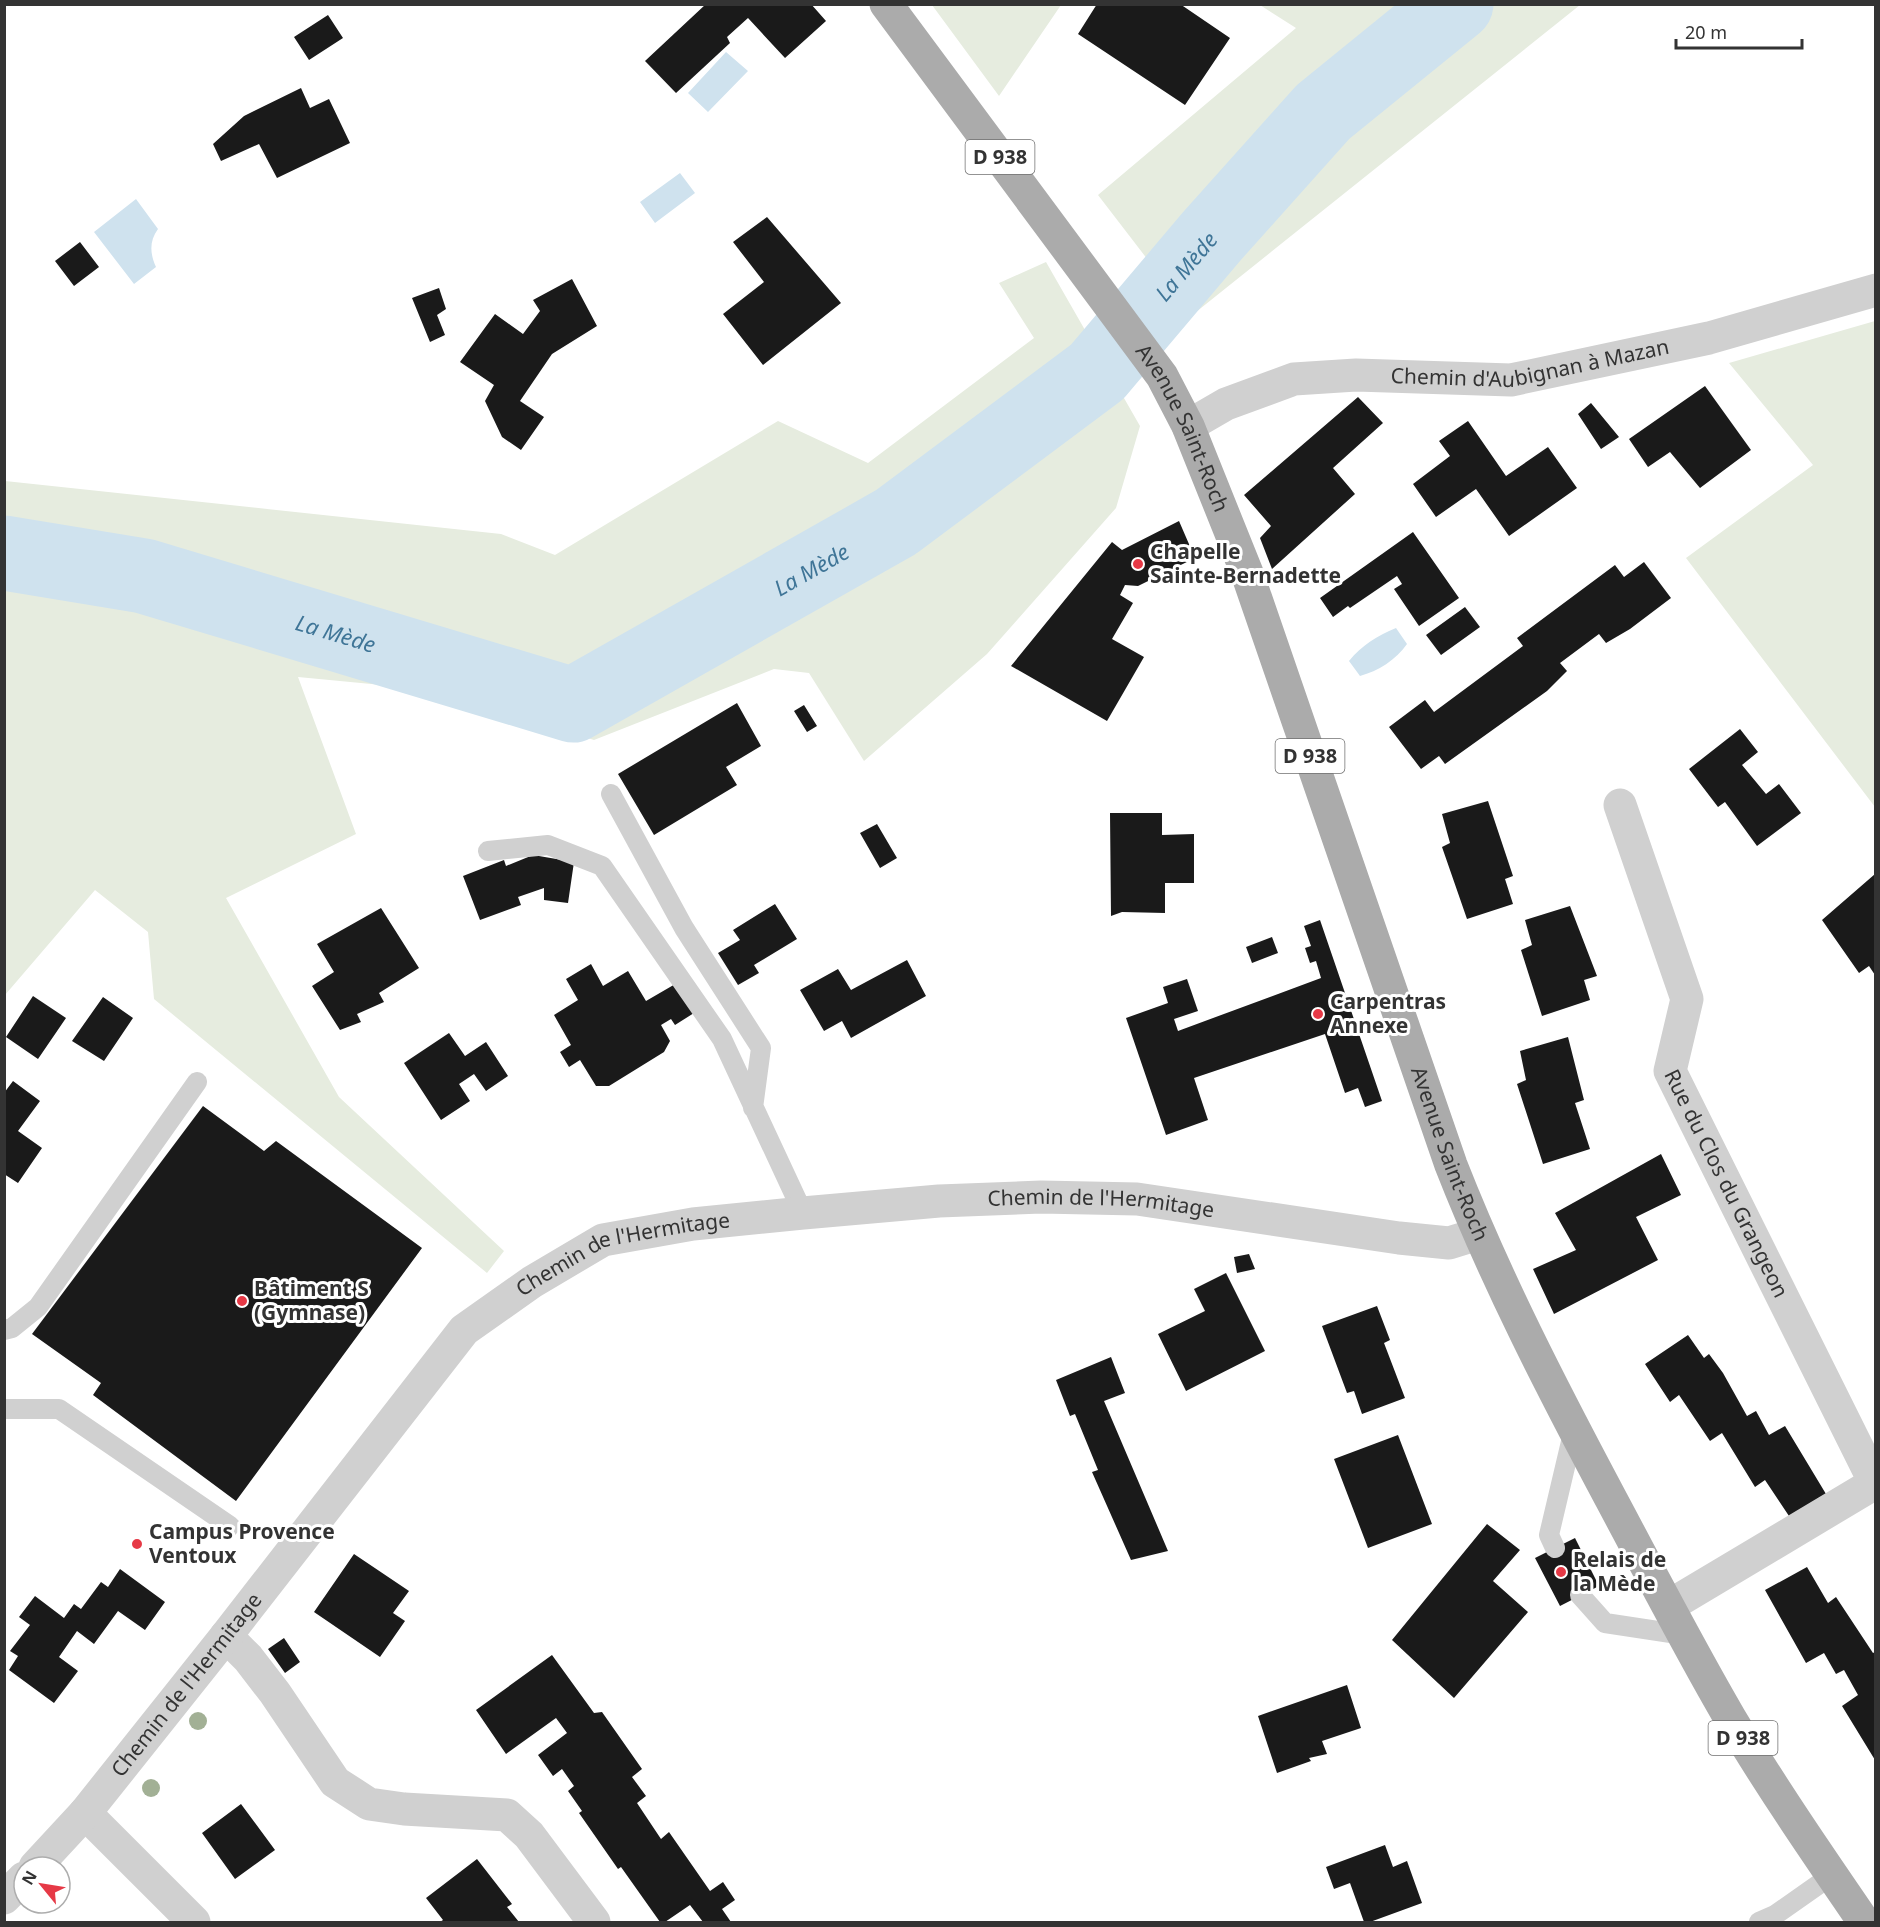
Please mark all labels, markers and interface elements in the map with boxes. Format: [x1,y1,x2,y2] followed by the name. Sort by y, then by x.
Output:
[1676,12,1802,50] scale bar
[1685,20,1727,44] text: 20 m
[966,140,1034,174] road number: D 938
[1147,225,1223,307] water label: La Mède
[1390,332,1671,393] street label: Chemin d'Aubignan à Mazan
[1130,338,1236,516] street label: Avenue Saint-Roch
[768,536,854,602] water label: La Mède
[1150,537,1341,589] place label: Chapelle Sainte-Bernadette
[1131,557,1145,571] marker: Chapelle Sainte-Bernadette
[292,606,380,659] water label: La Mède
[1276,739,1344,773] road number: D 938
[1330,987,1446,1039] place label: Carpentras Annexe
[1311,1007,1325,1021] marker: Carpentras Annexe
[1405,1063,1496,1245] street label: Avenue Saint-Roch
[1658,1064,1796,1302] street label: Rue du Clos du Grangeon
[987,1182,1216,1223] street label: Chemin de l'Hermitage
[510,1205,731,1302] street label: Chemin de l'Hermitage
[254,1274,369,1326] place label: Bâtiment S (Gymnase)
[235,1294,249,1308] marker: Bâtiment S (Gymnase)
[149,1517,335,1569] place label: Campus Provence Ventoux
[130,1537,144,1551] marker: Campus Provence Ventoux
[1573,1545,1666,1597] place label: Relais de la Mède
[1554,1565,1568,1579] marker: Relais de la Mède
[104,1587,267,1782] street label: Chemin de l'Hermitage
[1708,1721,1778,1755] road number: D 938
[12,1855,72,1915] north arrow
[16,1866,42,1889] text: N

